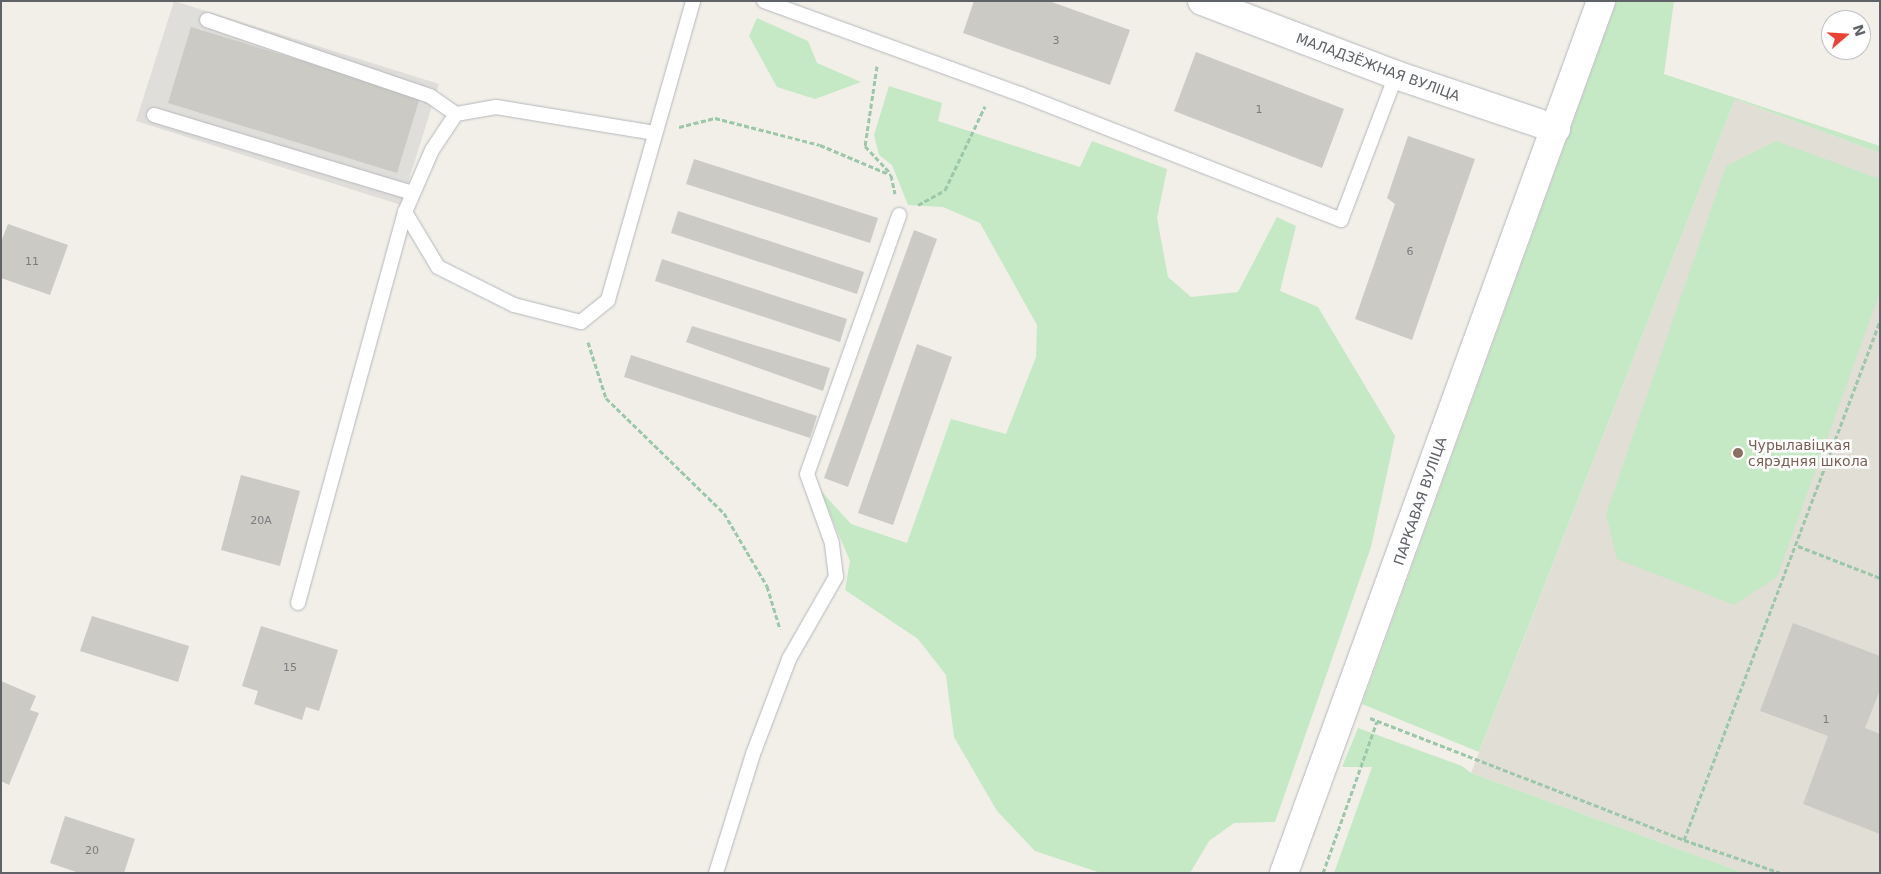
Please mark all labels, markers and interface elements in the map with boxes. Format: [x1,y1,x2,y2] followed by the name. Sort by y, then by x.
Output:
[1821,10,1871,60] north arrow
[1850,22,1869,39] text: N
[1294,30,1462,104] street label: МАЛАДЗЁЖНАЯ ВУЛІЦА
[1053,34,1059,48] house number: 3
[1256,103,1262,117] house number: 1
[1407,245,1413,259] house number: 6
[25,255,39,269] house number: 11
[1390,435,1450,567] street label: ПАРКАВАЯ ВУЛІЦА
[1748,437,1868,470] place label: Чурылавіцкая сярэдняя школа
[1732,447,1744,459] marker: Чурылавіцкая сярэдняя школа
[250,514,272,528] house number: 20А
[283,661,297,675] house number: 15
[1823,713,1829,727] house number: 1
[85,844,99,858] house number: 20

